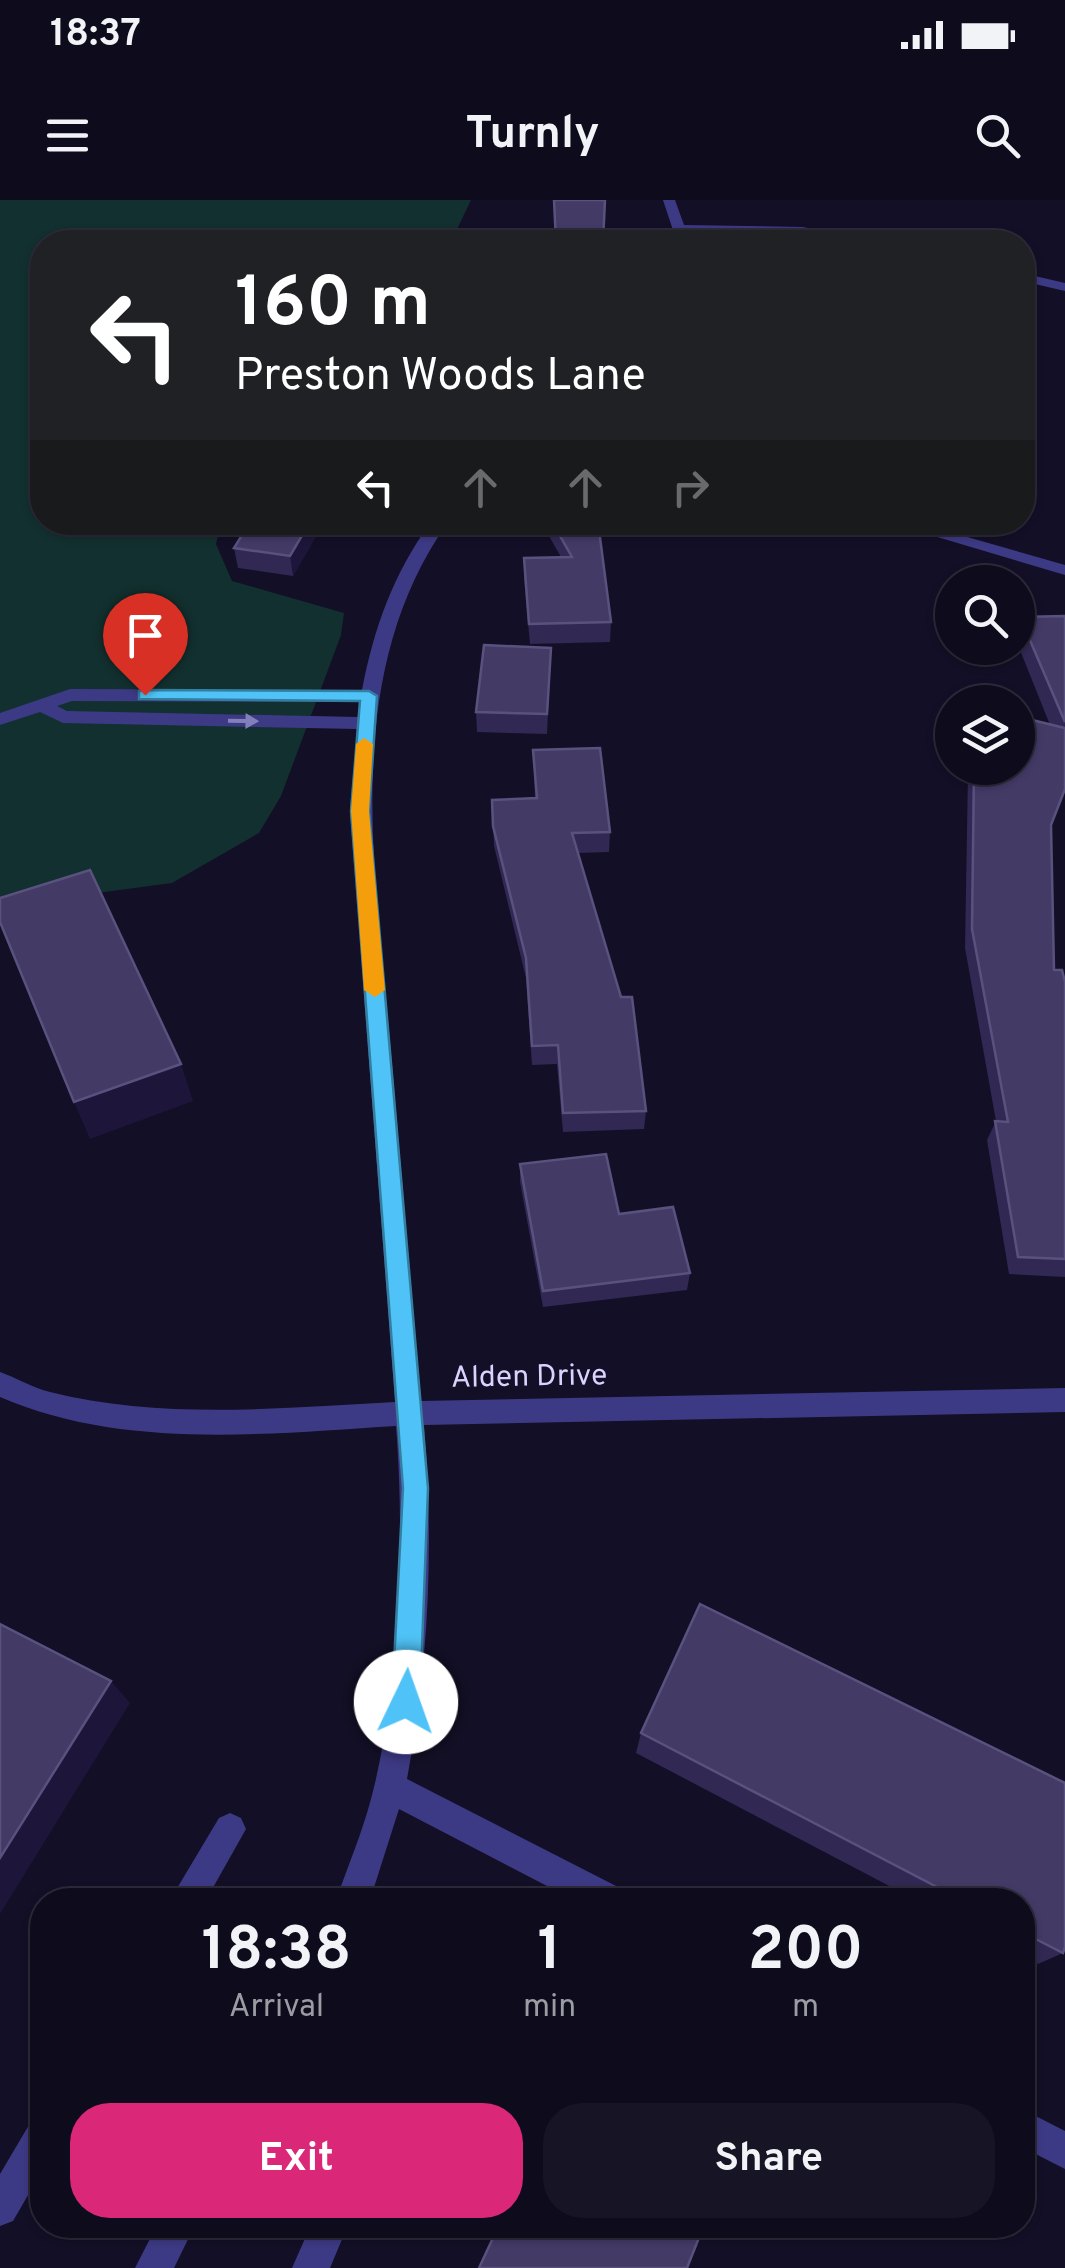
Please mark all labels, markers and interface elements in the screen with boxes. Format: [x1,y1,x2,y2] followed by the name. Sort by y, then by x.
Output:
[50,11,141,60] text: 18:37
[465,107,600,164] text: Turnly
[40,108,95,163] icon: menu
[970,108,1025,163] icon: search
[235,262,431,351] text: 160 m
[70,270,200,400] icon: left
[235,349,646,406] text: Preston Woods Lane
[348,460,403,515] icon: left
[453,460,508,515] icon: ahead
[558,460,613,515] icon: ahead
[663,460,718,515] icon: right
[935,565,1035,785] map controls
[935,565,1035,665] button: search
[103,593,188,696] pin
[118,608,173,663] icon: arrive
[935,685,1035,785] button: layers
[227,713,259,729] one-way arrow
[450,1358,608,1398] street label: Alden Drive
[354,1650,458,1754] position arrow
[201,1915,352,1991] text: 18:38
[538,1915,562,1991] text: 1
[748,1915,864,1991] text: 200
[229,1988,324,2028] text: Arrival
[523,1988,576,2028] text: min
[792,1988,819,2028] text: m
[70,2103,523,2218] button: Exit
[543,2103,995,2218] button: Share

